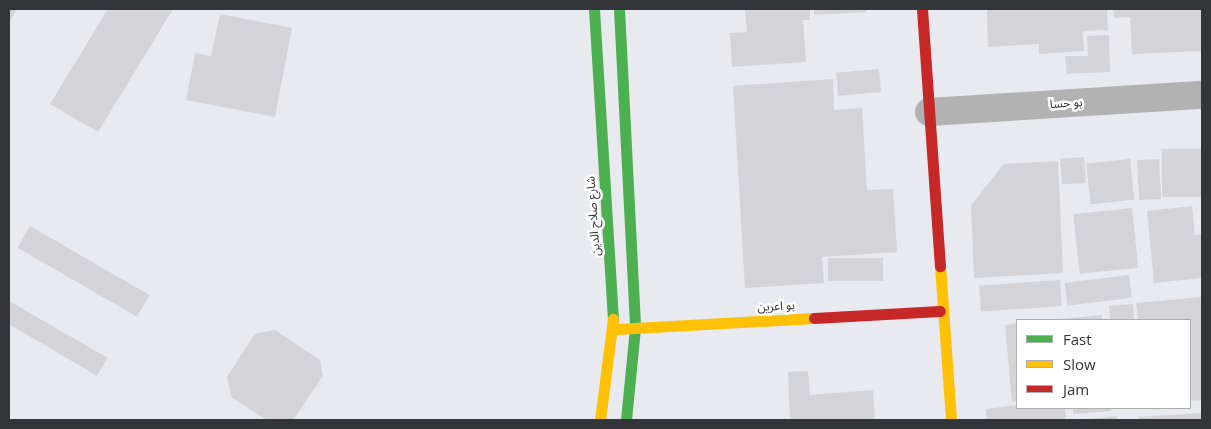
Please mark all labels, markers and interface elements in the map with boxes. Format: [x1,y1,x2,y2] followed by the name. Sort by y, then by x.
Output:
[1049,95,1083,111] street label: بو حسا
[583,176,603,256] street label: شارع صلاح الدين
[757,298,795,314] street label: بو اعرين
[1016,319,1191,409] legend
[1063,329,1092,349] text: Fast
[1063,354,1096,374] text: Slow
[1063,379,1089,399] text: Jam

